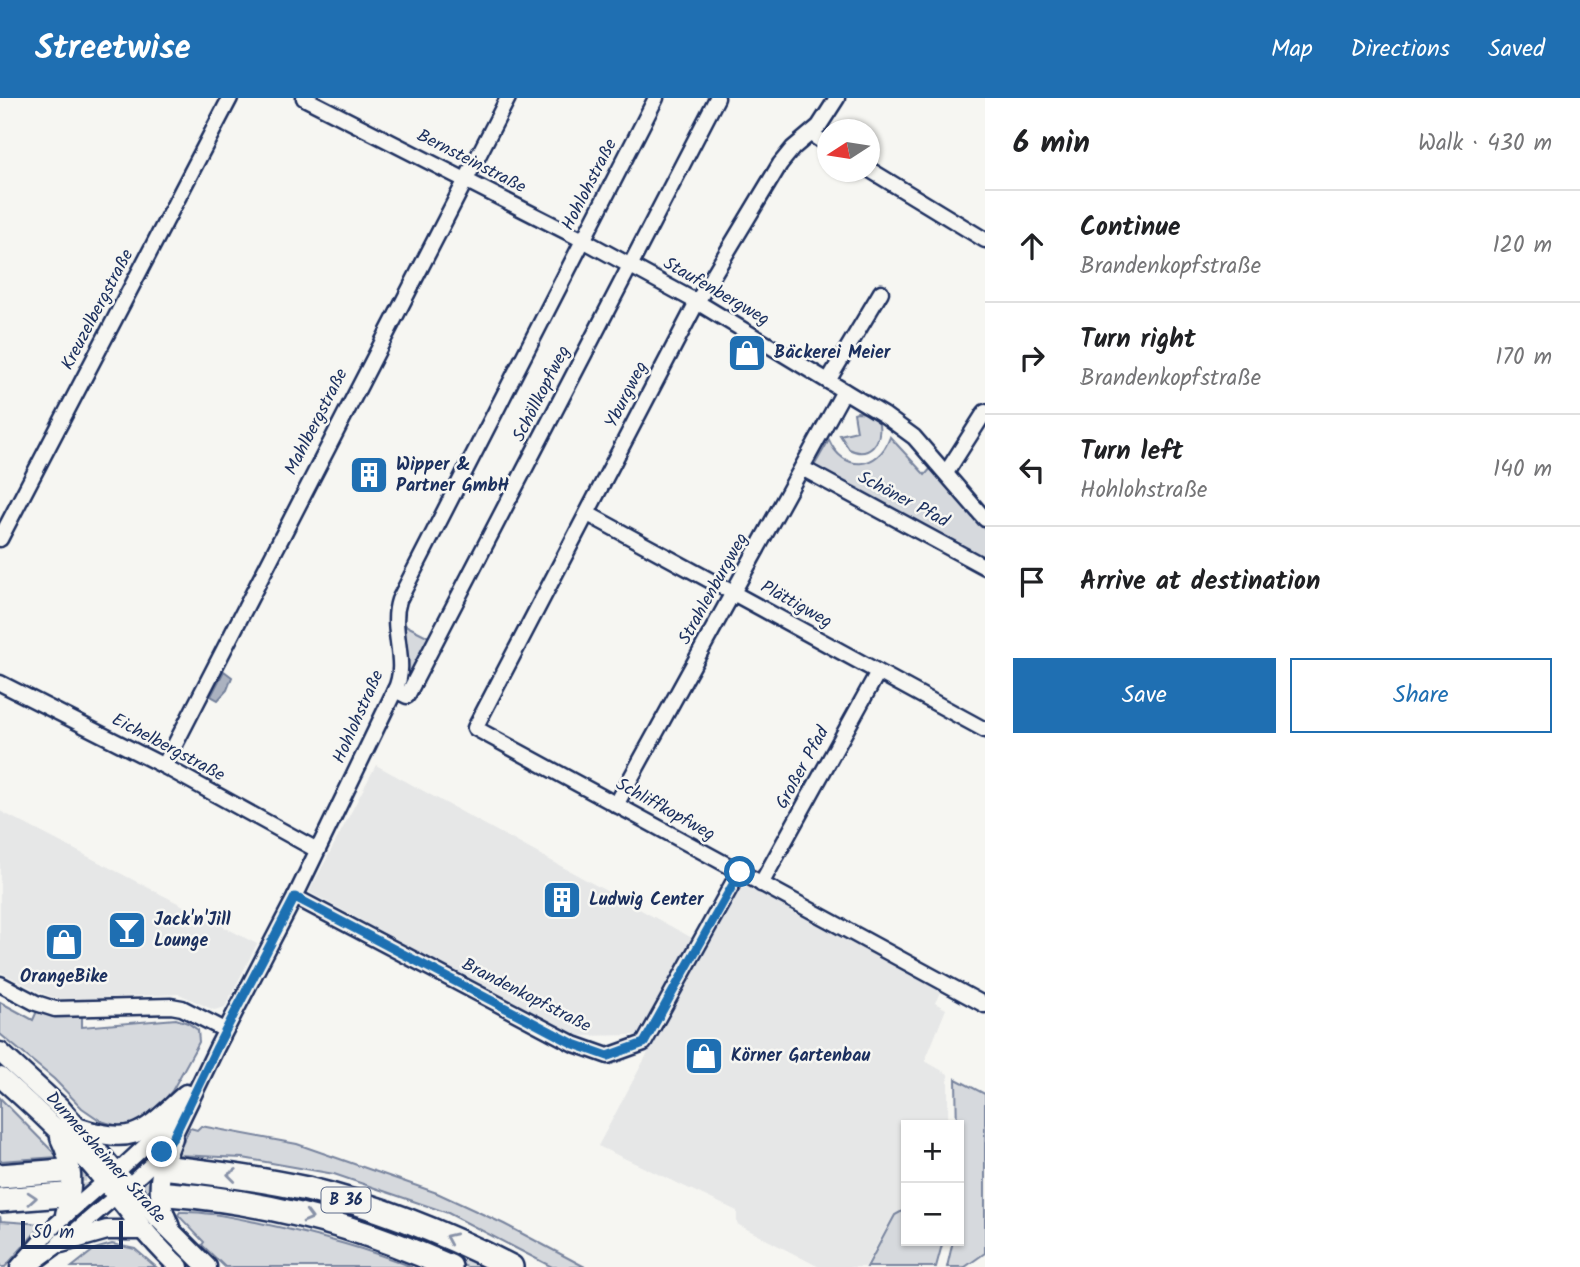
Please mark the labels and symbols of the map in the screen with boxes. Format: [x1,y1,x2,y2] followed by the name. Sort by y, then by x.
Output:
[817,119,880,182] north arrow
[411,122,531,202] street label: Bernsteinstraße
[554,134,626,236] street label: Hohlohstraße
[54,244,142,376] street label: Kreuzelbergstraße
[657,250,775,334] street label: Staufenbergweg
[726,332,768,374] shop icon: Bäckerei Meier
[774,339,892,368] place label: Bäckerei Meier
[505,341,579,447] street label: Schöllkopfweg
[598,356,656,434] street label: Yburgweg
[278,364,356,480] street label: Mahlbergstraße
[396,451,510,501] place label: Wipper & Partner GmbH
[348,454,390,496] building icon: Wipper & Partner GmbH
[852,464,955,537] street label: Schöner Pfad
[671,528,757,650] street label: Strahlenburgweg
[755,573,837,637] street label: Plättigweg
[325,666,393,768] street label: Hohlohstraße
[106,706,230,790] street label: Eichelbergstraße
[768,720,838,815] street label: Großer Pfad
[610,771,720,849] street label: Schliffkopfweg
[724,856,755,887] route start
[541,879,583,921] building icon: Ludwig Center
[589,886,705,915] place label: Ludwig Center
[154,906,231,956] place label: Jack'n'Jill Lounge
[106,909,148,951] bar icon: Jack'n'Jill Lounge
[43,921,85,963] shop icon: OrangeBike
[456,951,596,1041] street label: Brandenkopfstraße
[20,963,108,992] place label: OrangeBike
[683,1035,725,1077] shop icon: Körner Gartenbau
[731,1042,870,1071] place label: Körner Gartenbau
[38,1085,172,1231] street label: Durmersheimer Straße
[146,1136,177,1167] route end
[226,1168,238,1183] one-way arrow
[322,1188,370,1212] road number: B 36
[27,1191,38,1206] one-way arrow
[302,1209,314,1223] one-way arrow
[21,1218,122,1250] scale bar
[444,1232,457,1246] one-way arrow

